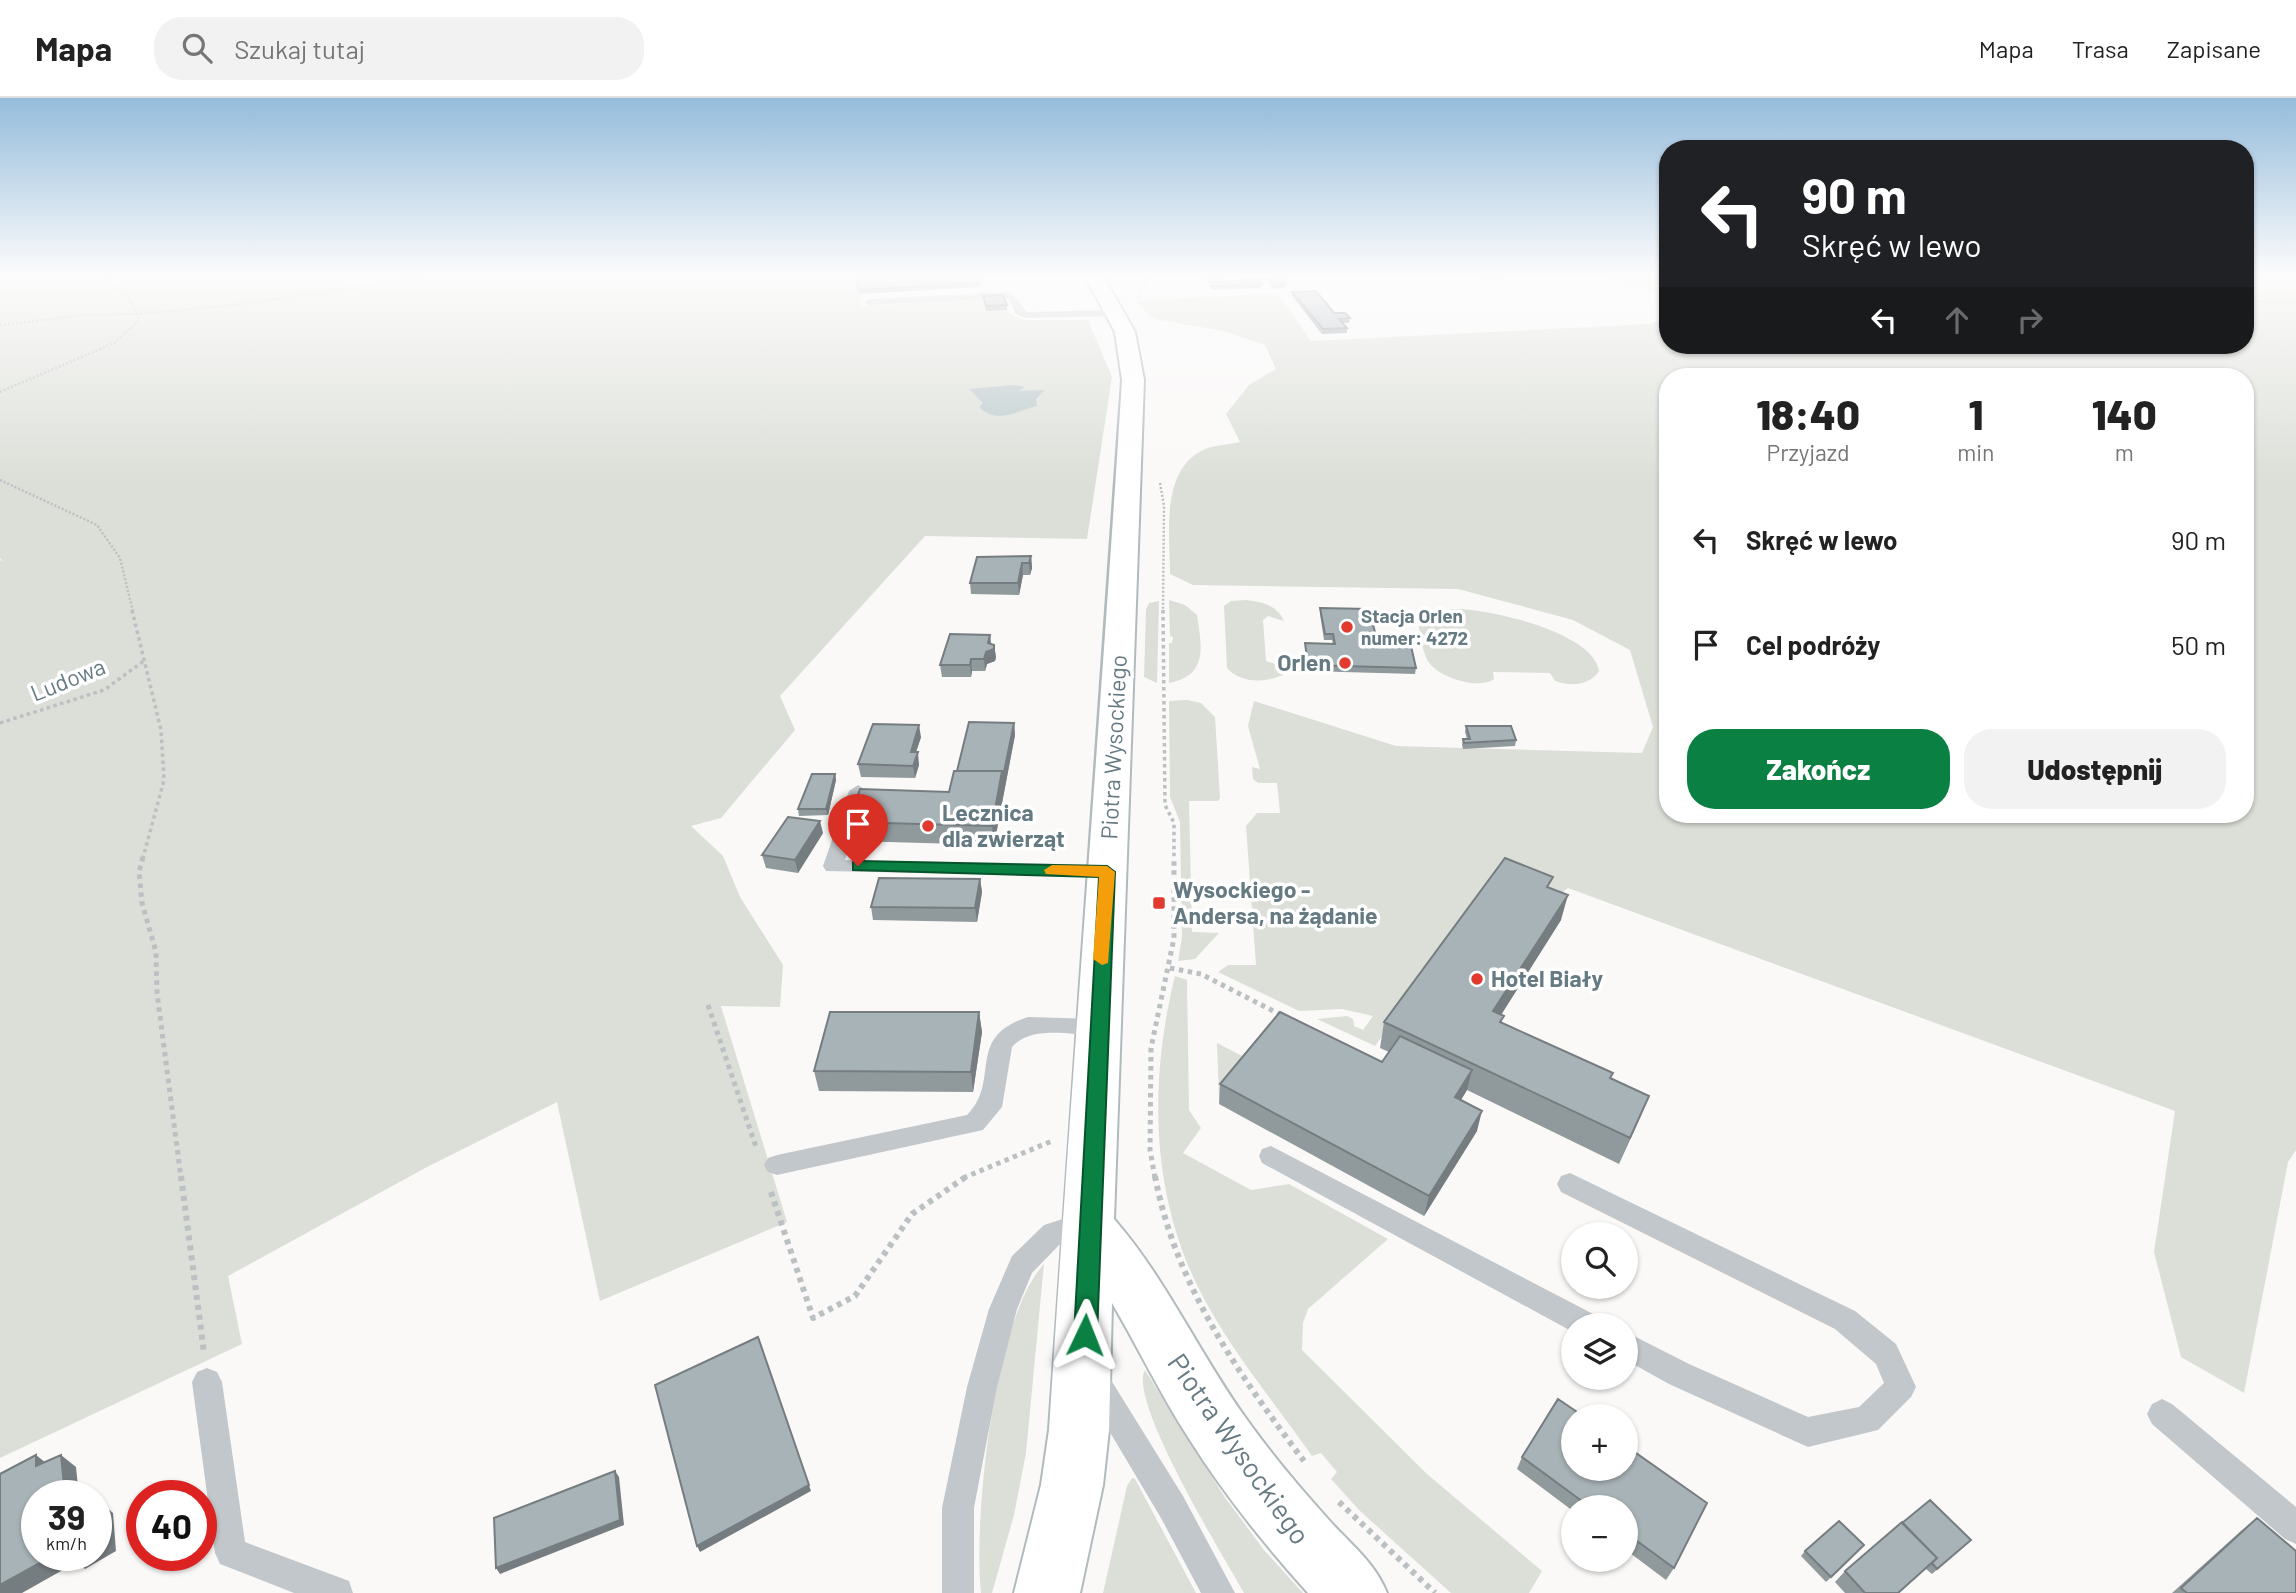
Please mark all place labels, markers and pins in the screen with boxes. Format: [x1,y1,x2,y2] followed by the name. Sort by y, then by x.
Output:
[1361,604,1468,649] place label: Stacja Orlen numer: 4272
[1339,619,1355,635] marker: Stacja Orlen numer: 4272
[1277,648,1331,676] place label: Orlen
[1337,655,1353,671] marker: Orlen
[828,794,888,866] pin
[942,798,1065,852] place label: Lecznica dla zwierząt
[920,818,936,834] marker: Lecznica dla zwierząt
[1173,875,1378,929] place label: Wysockiego - Andersa, na żądanie
[1151,895,1167,911] marker: Wysockiego - Andersa, na żądanie
[1491,964,1604,992] place label: Hotel Biały
[1469,971,1485,987] marker: Hotel Biały

